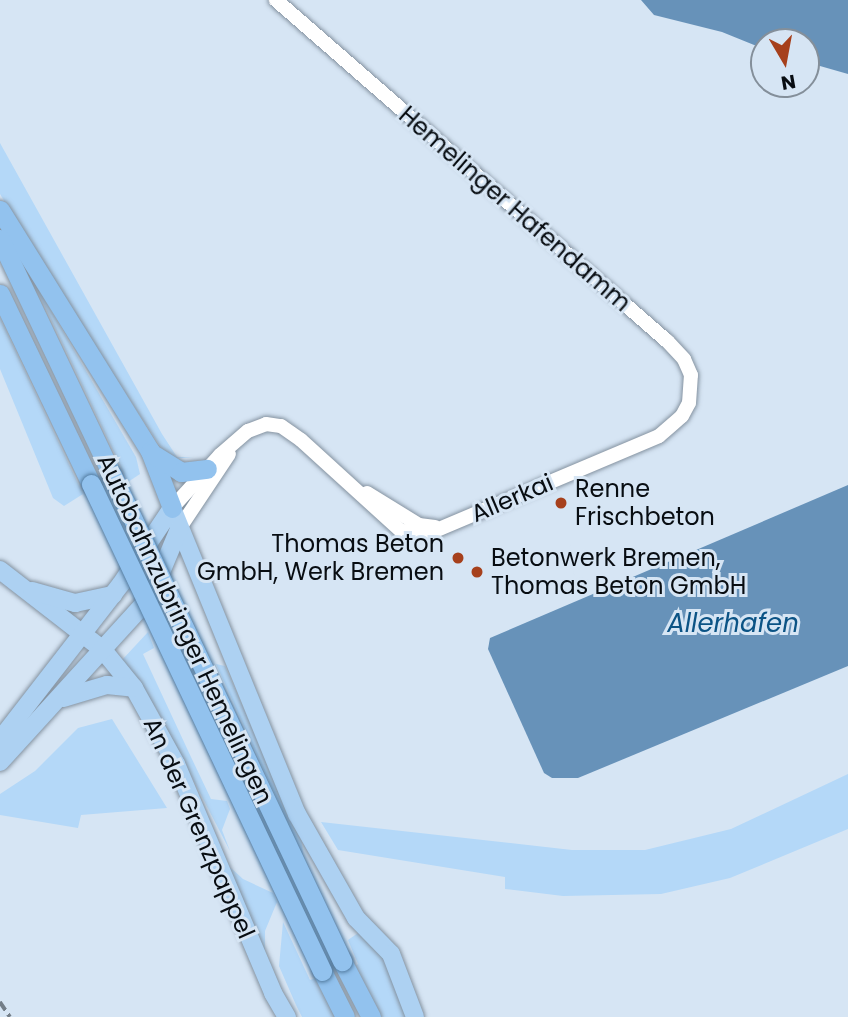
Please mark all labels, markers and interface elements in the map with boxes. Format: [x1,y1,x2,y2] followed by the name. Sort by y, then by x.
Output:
[750,28,820,98] north arrow
[779,68,798,97] text: N
[393,101,637,317] street label: Hemelinger Hafendamm
[91,449,279,809] street label: Autobahnzubringer Hemelingen
[467,468,557,528] street label: Allerkai
[575,475,715,531] place label: Renne Frischbeton
[553,495,569,511] marker: Renne Frischbeton
[197,530,444,586] place label: Thomas Beton GmbH, Werk Bremen
[491,544,746,600] place label: Betonwerk Bremen, Thomas Beton GmbH
[450,550,466,566] marker: Thomas Beton GmbH, Werk Bremen
[469,564,485,580] marker: Betonwerk Bremen, Thomas Beton GmbH
[667,608,799,640] water label: Allerhafen
[137,713,261,943] street label: An der Grenzpappel

